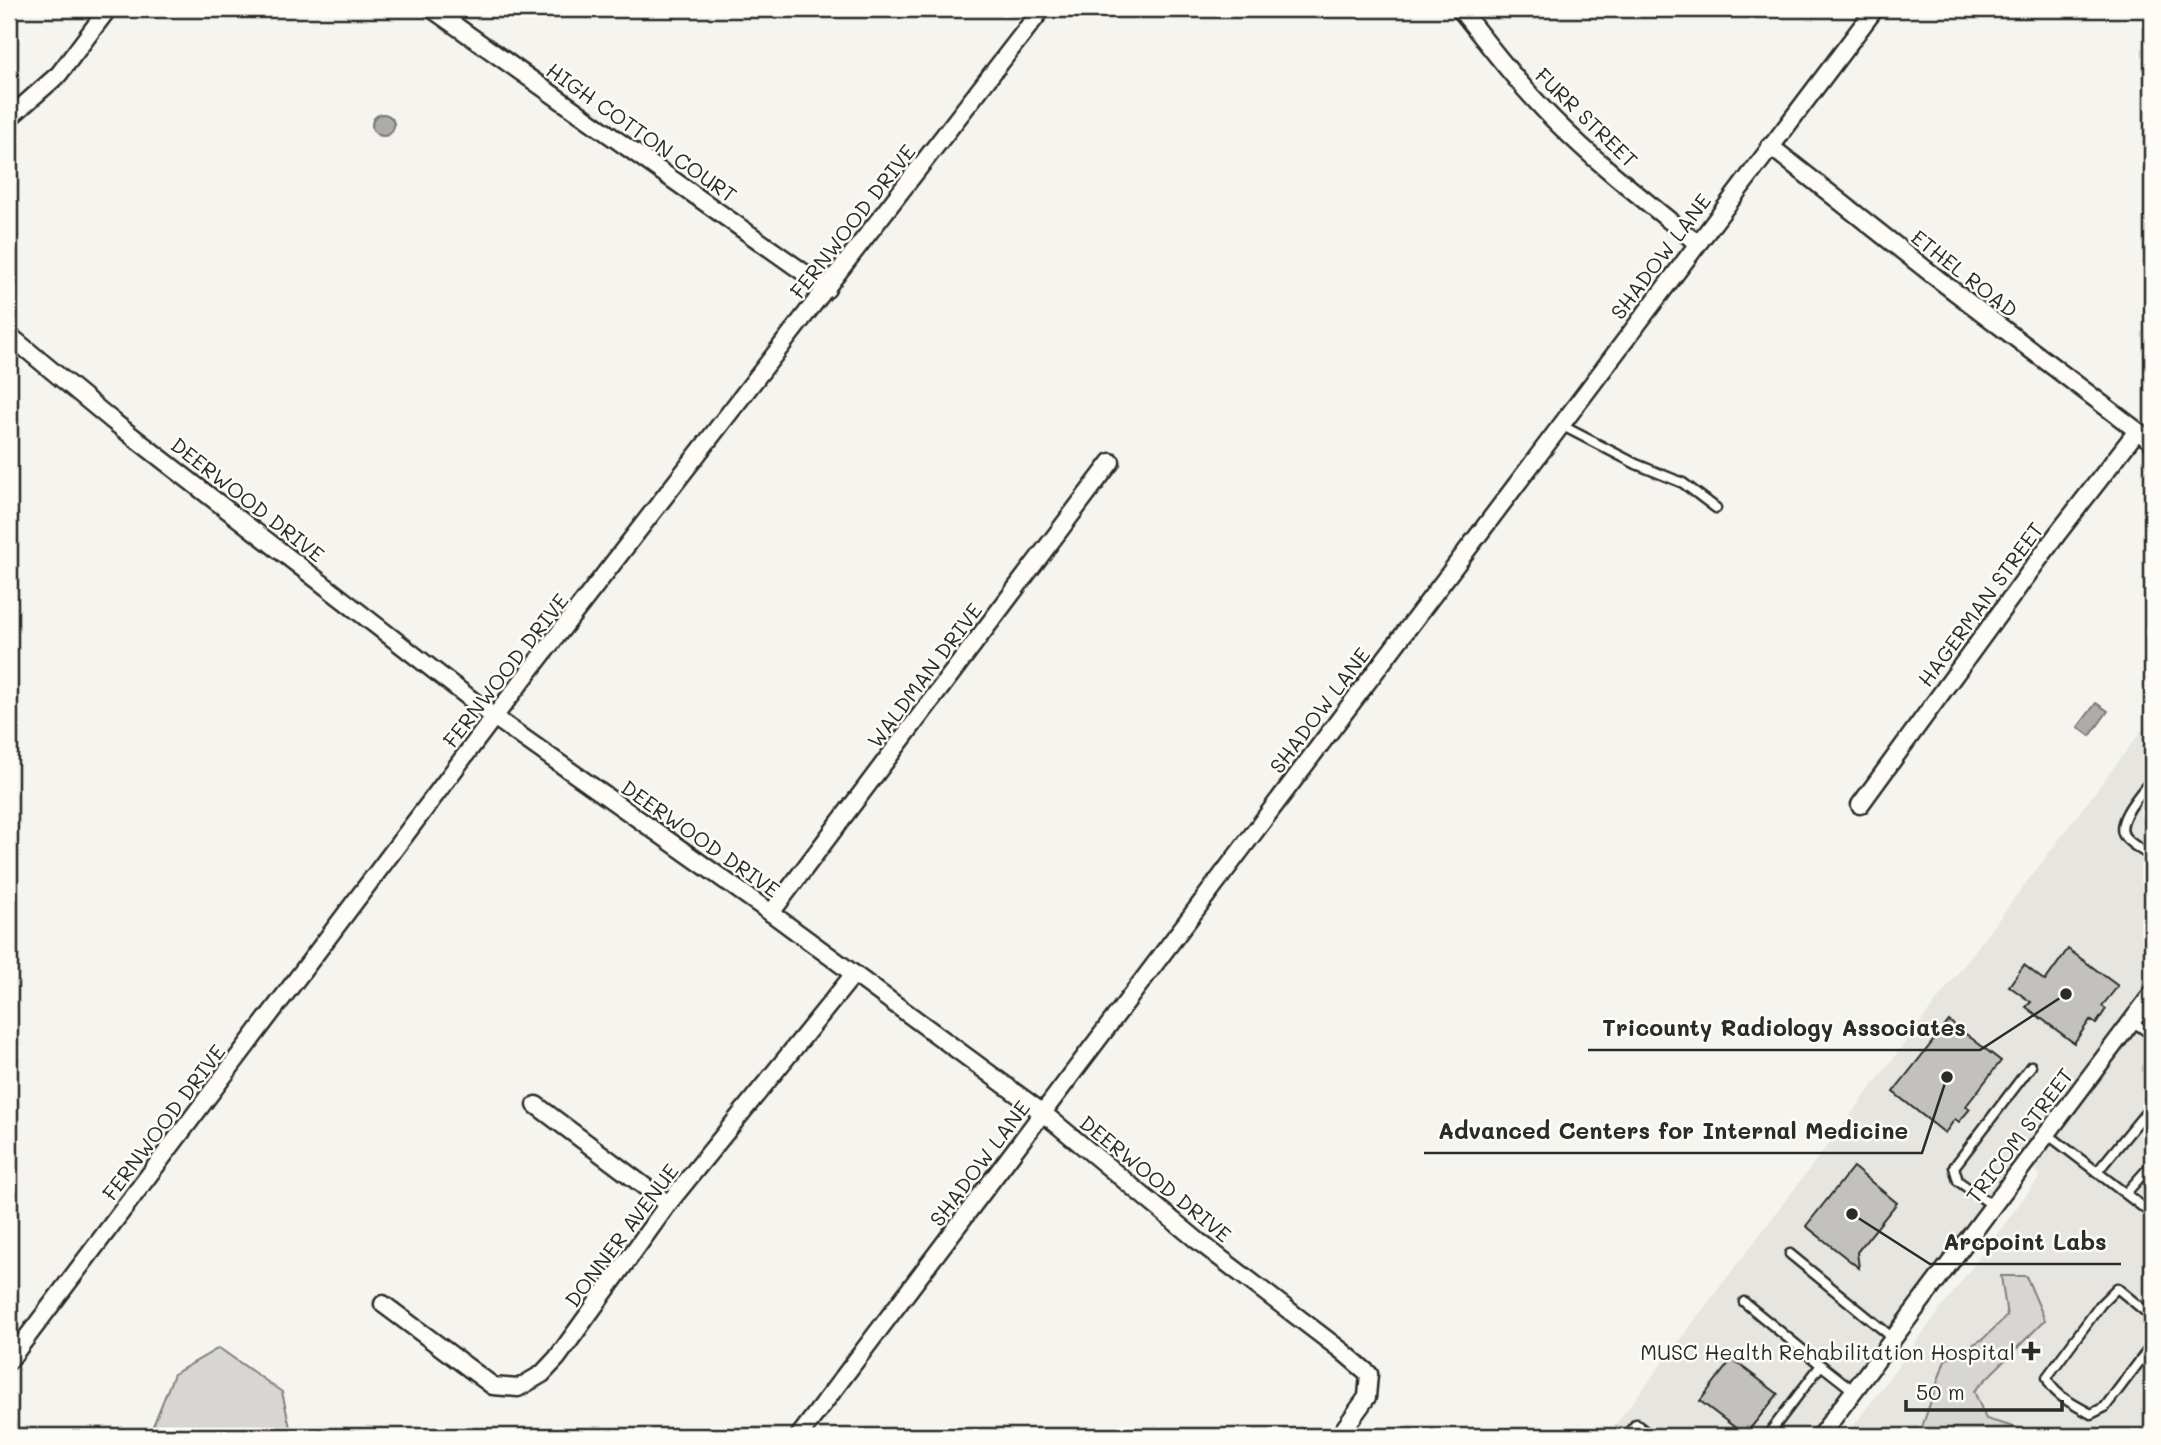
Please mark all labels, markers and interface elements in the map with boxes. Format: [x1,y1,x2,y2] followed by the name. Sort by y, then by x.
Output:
[542,56,742,208] street label: HIGH COTTON COURT
[1530,61,1644,173] street label: FURR STREET
[783,139,921,303] street label: FERNWOOD DRIVE
[1604,188,1716,324] street label: SHADOW LANE
[1906,223,2024,323] street label: ETHEL ROAD
[166,431,330,567] street label: DEERWOOD DRIVE
[1911,516,2049,692] street label: HAGERMAN STREET
[436,588,574,752] street label: FERNWOOD DRIVE
[861,597,987,753] street label: WALDMAN DRIVE
[1263,642,1375,778] street label: SHADOW LANE
[616,773,786,903] street label: DEERWOOD DRIVE
[1588,1006,1980,1050] callout: Tricounty Radiology Associates
[1602,1012,1966,1042] text: Tricounty Radiology Associates
[96,1039,230,1205] street label: FERNWOOD DRIVE
[1959,1062,2079,1208] street label: TRICOM STREET
[923,1095,1035,1231] street label: SHADOW LANE
[1075,1109,1237,1247] street label: DEERWOOD DRIVE
[1424,1109,1922,1153] callout: Advanced Centers for Internal Medicine
[1438,1115,1908,1145] text: Advanced Centers for Internal Medicine
[558,1158,684,1312] street label: DONNER AVENUE
[1930,1220,2121,1264] callout: Arcpoint Labs
[1943,1226,2107,1256] text: Arcpoint Labs
[1640,1338,2015,1365] place label: MUSC Health Rehabilitation Hospital
[2021,1341,2041,1361] marker: MUSC Health Rehabilitation Hospital
[1906,1368,2061,1412] scale bar
[1916,1378,1965,1405] text: 50 m

